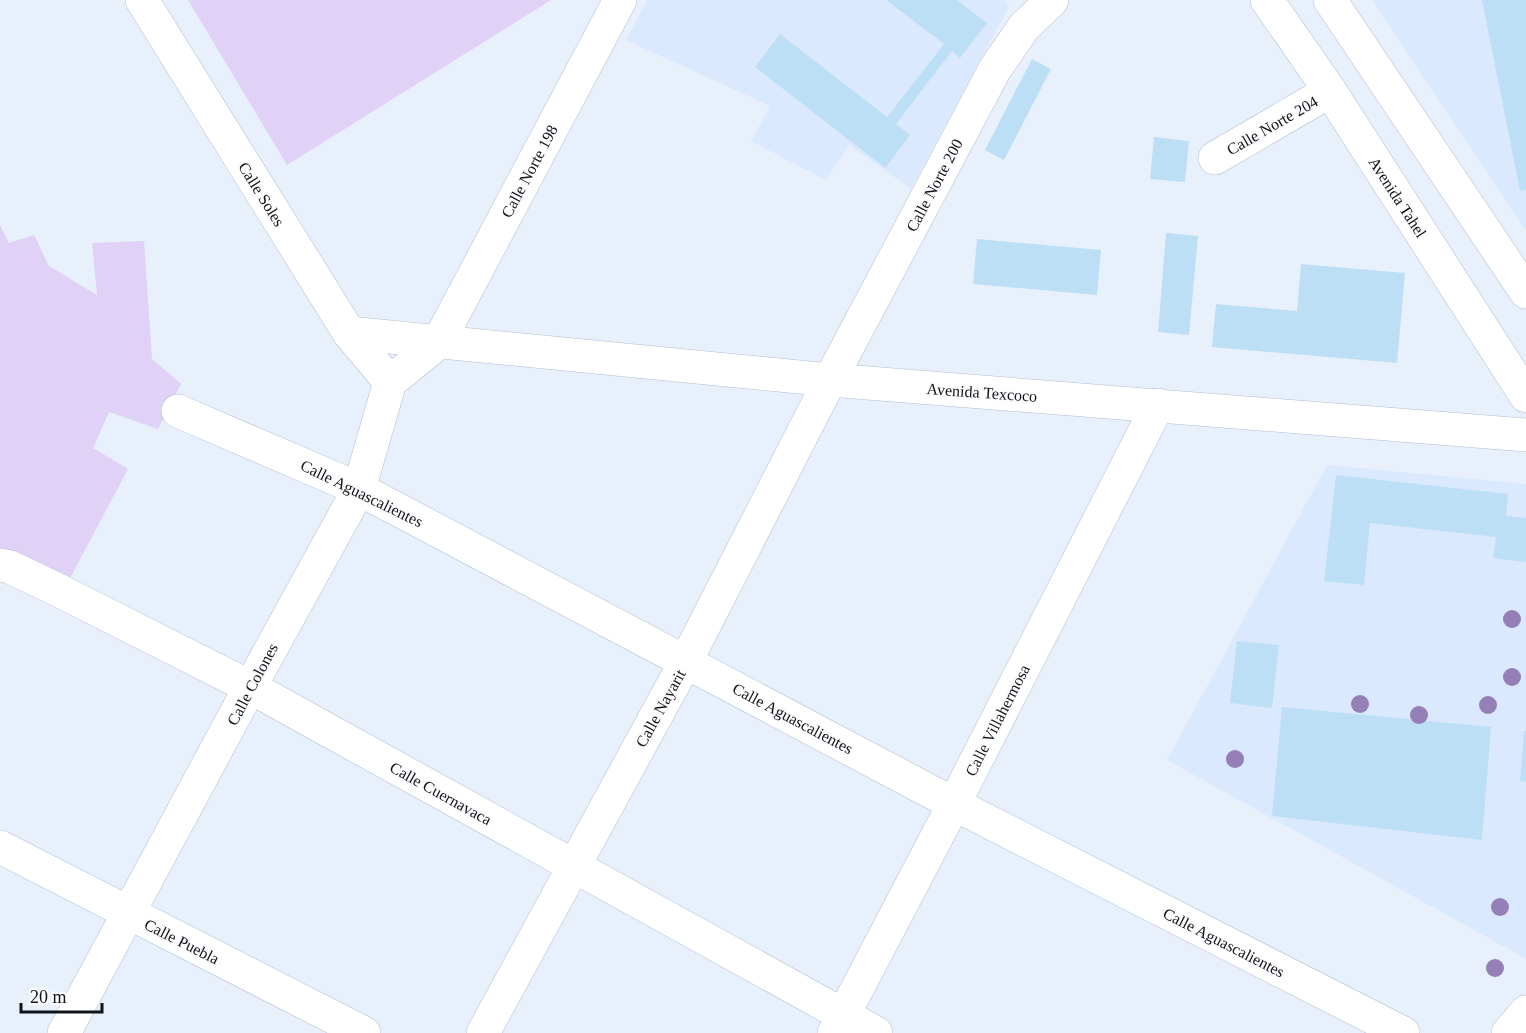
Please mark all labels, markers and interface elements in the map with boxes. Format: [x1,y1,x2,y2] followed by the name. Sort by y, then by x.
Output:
[1224,93,1321,158] street label: Calle Norte 204
[498,122,561,220] street label: Calle Norte 198
[903,136,966,234] street label: Calle Norte 200
[1365,154,1430,241] street label: Avenida Tahel
[235,159,288,229] street label: Calle Soles
[926,380,1038,405] street label: Avenida Texcoco
[298,456,426,531] street label: Calle Aguascalientes
[224,640,281,728] street label: Calle Colones
[962,662,1033,779] street label: Calle Villahermosa
[632,666,690,750] street label: Calle Nayarit
[729,680,856,758] street label: Calle Aguascalientes
[387,759,494,828] street label: Calle Cuernavaca
[1160,905,1287,981] street label: Calle Aguascalientes
[142,915,222,967] street label: Calle Puebla
[21,976,102,1014] scale bar
[30,987,67,1007] text: 20 m

